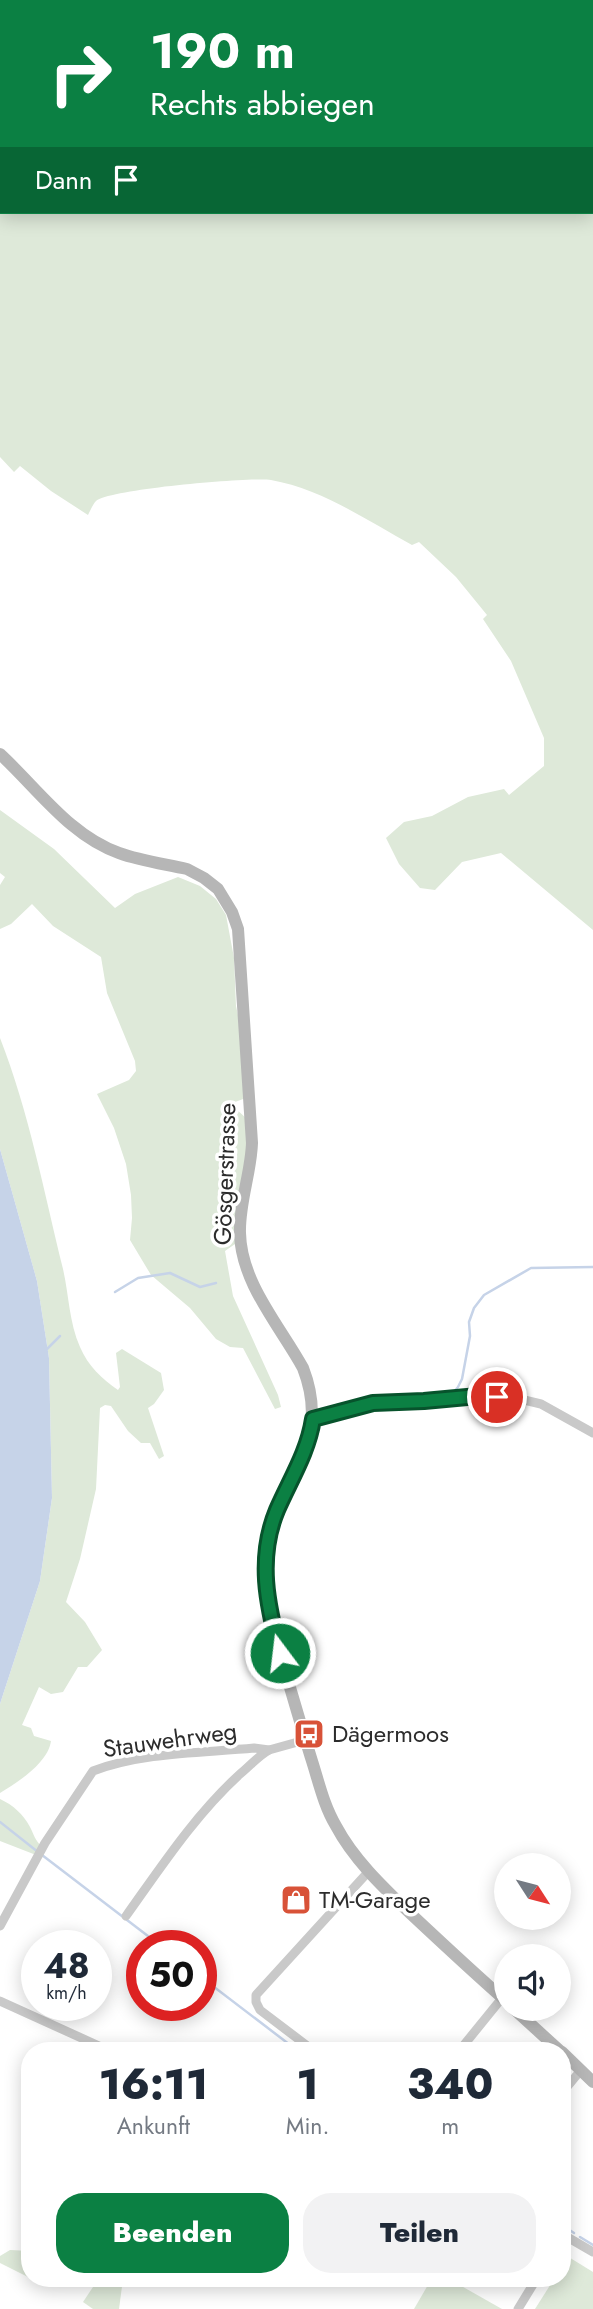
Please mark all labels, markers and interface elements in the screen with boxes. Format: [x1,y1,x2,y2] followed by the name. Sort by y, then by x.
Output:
[150,16,295,86] text: 190 m
[35,28,126,119] icon: right
[150,81,375,127] text: Rechts abbiegen
[35,161,93,199] text: Dann
[107,161,145,199] icon: arrive
[205,1102,244,1246] street label: Gösgerstrasse
[467,1367,527,1427] pin
[478,1378,516,1416] icon: arrive
[243,1616,317,1690] position arrow
[101,1713,239,1766] street label: Stauwehrweg
[332,1716,449,1751] place label: Dägermoos
[292,1717,326,1751] bus stop icon: Dägermoos
[494,1853,570,1930] north arrow
[494,1853,571,2021] map controls
[319,1882,431,1917] place label: TM-Garage
[279,1883,313,1917] shop icon: TM-Garage
[126,1930,217,2021] speed limit sign: 50
[43,1941,90,1991] text: 48
[494,1944,571,2021] button: sound
[46,1980,87,2006] text: km/h
[99,2054,208,2115] text: 16:11
[296,2054,319,2115] text: 1
[407,2054,493,2115] text: 340
[117,2109,190,2143] text: Ankunft
[286,2109,329,2143] text: Min.
[441,2109,459,2143] text: m
[56,2193,289,2273] button: Beenden
[303,2193,536,2273] button: Teilen

